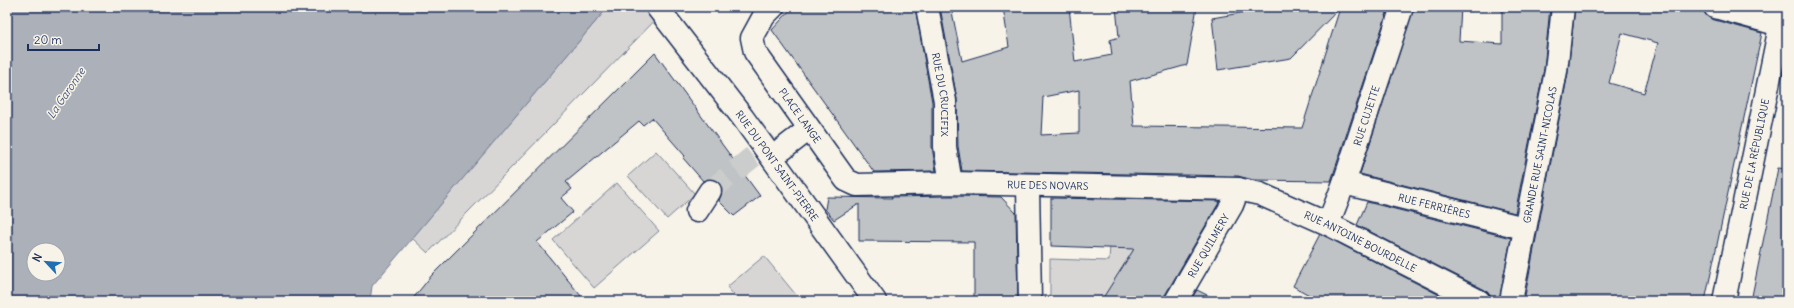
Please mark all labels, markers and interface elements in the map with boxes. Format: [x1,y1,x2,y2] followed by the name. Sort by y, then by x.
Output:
[28,26,99,52] scale bar
[34,32,62,47] text: 20 m
[929,51,952,137] street label: RUE DU CRUCIFIX
[44,64,89,121] water label: La Garonne
[1350,84,1382,147] street label: RUE CUJETTE
[776,85,824,146] street label: PLACE LANGE
[1520,85,1559,224] street label: GRANDE RUE SAINT-NICOLAS
[1736,97,1772,211] street label: RUE DE LA RÉPUBLIQUE
[733,108,822,223] street label: RUE DU PONT SAINT-PIERRE
[1007,178,1089,192] street label: RUE DES NOVARS
[1397,190,1472,221] street label: RUE FERRIÈRES
[1302,208,1419,275] street label: RUE ANTOINE BOURDELLE
[1185,211,1232,280] street label: RUE QUILMERY
[26,242,66,282] north arrow
[29,251,45,264] text: N

